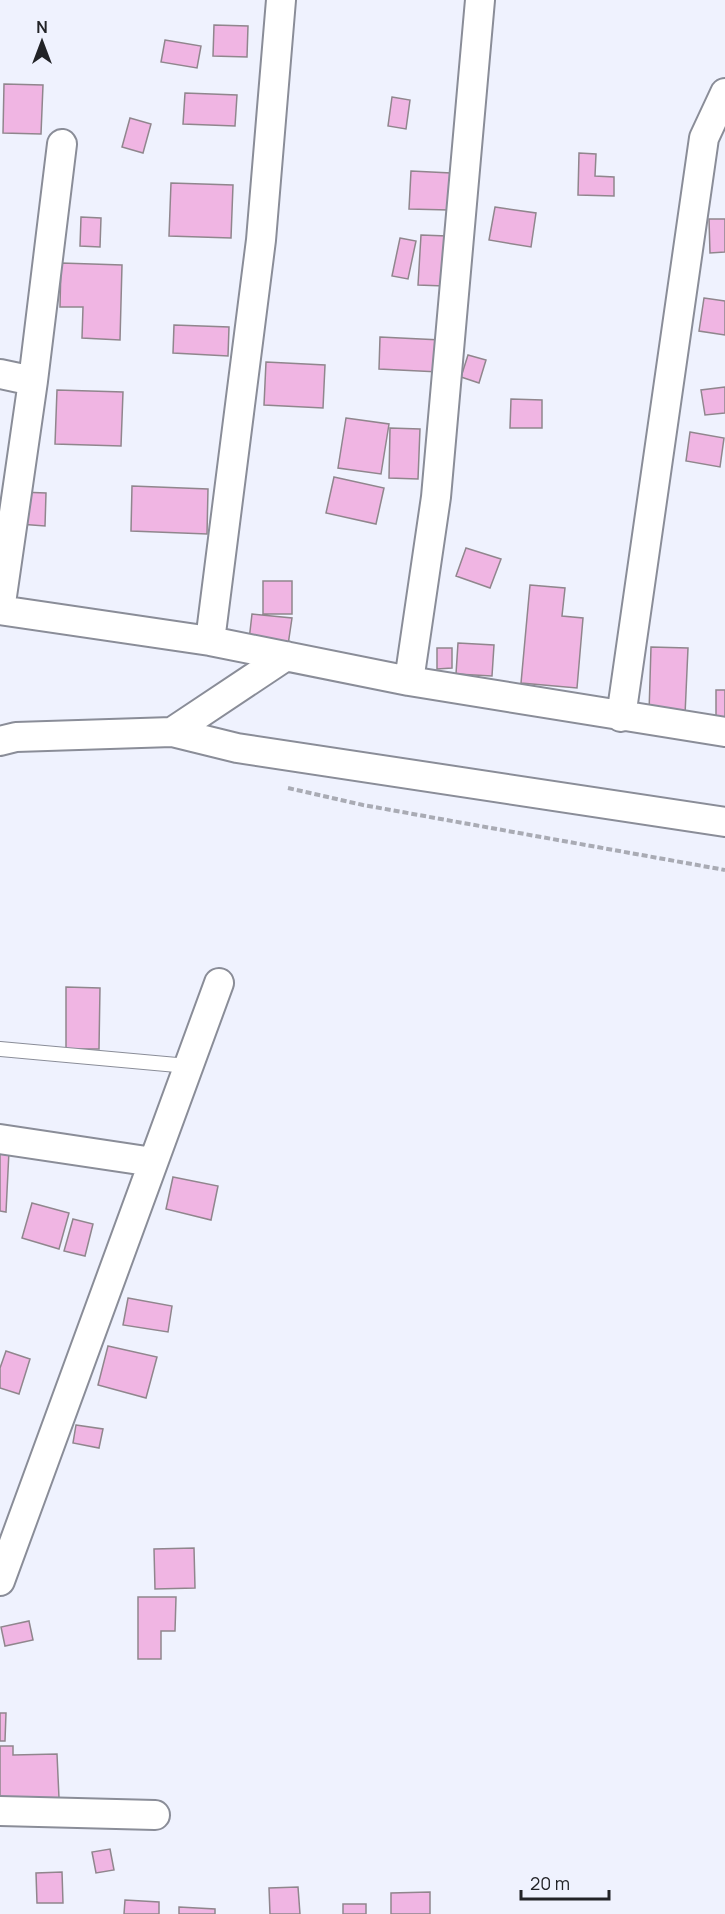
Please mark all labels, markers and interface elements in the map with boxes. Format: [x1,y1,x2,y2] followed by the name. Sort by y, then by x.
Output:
[12,12,72,72] north arrow
[36,16,48,38] text: N
[521,1863,610,1901] scale bar
[530,1871,570,1895] text: 20 m

